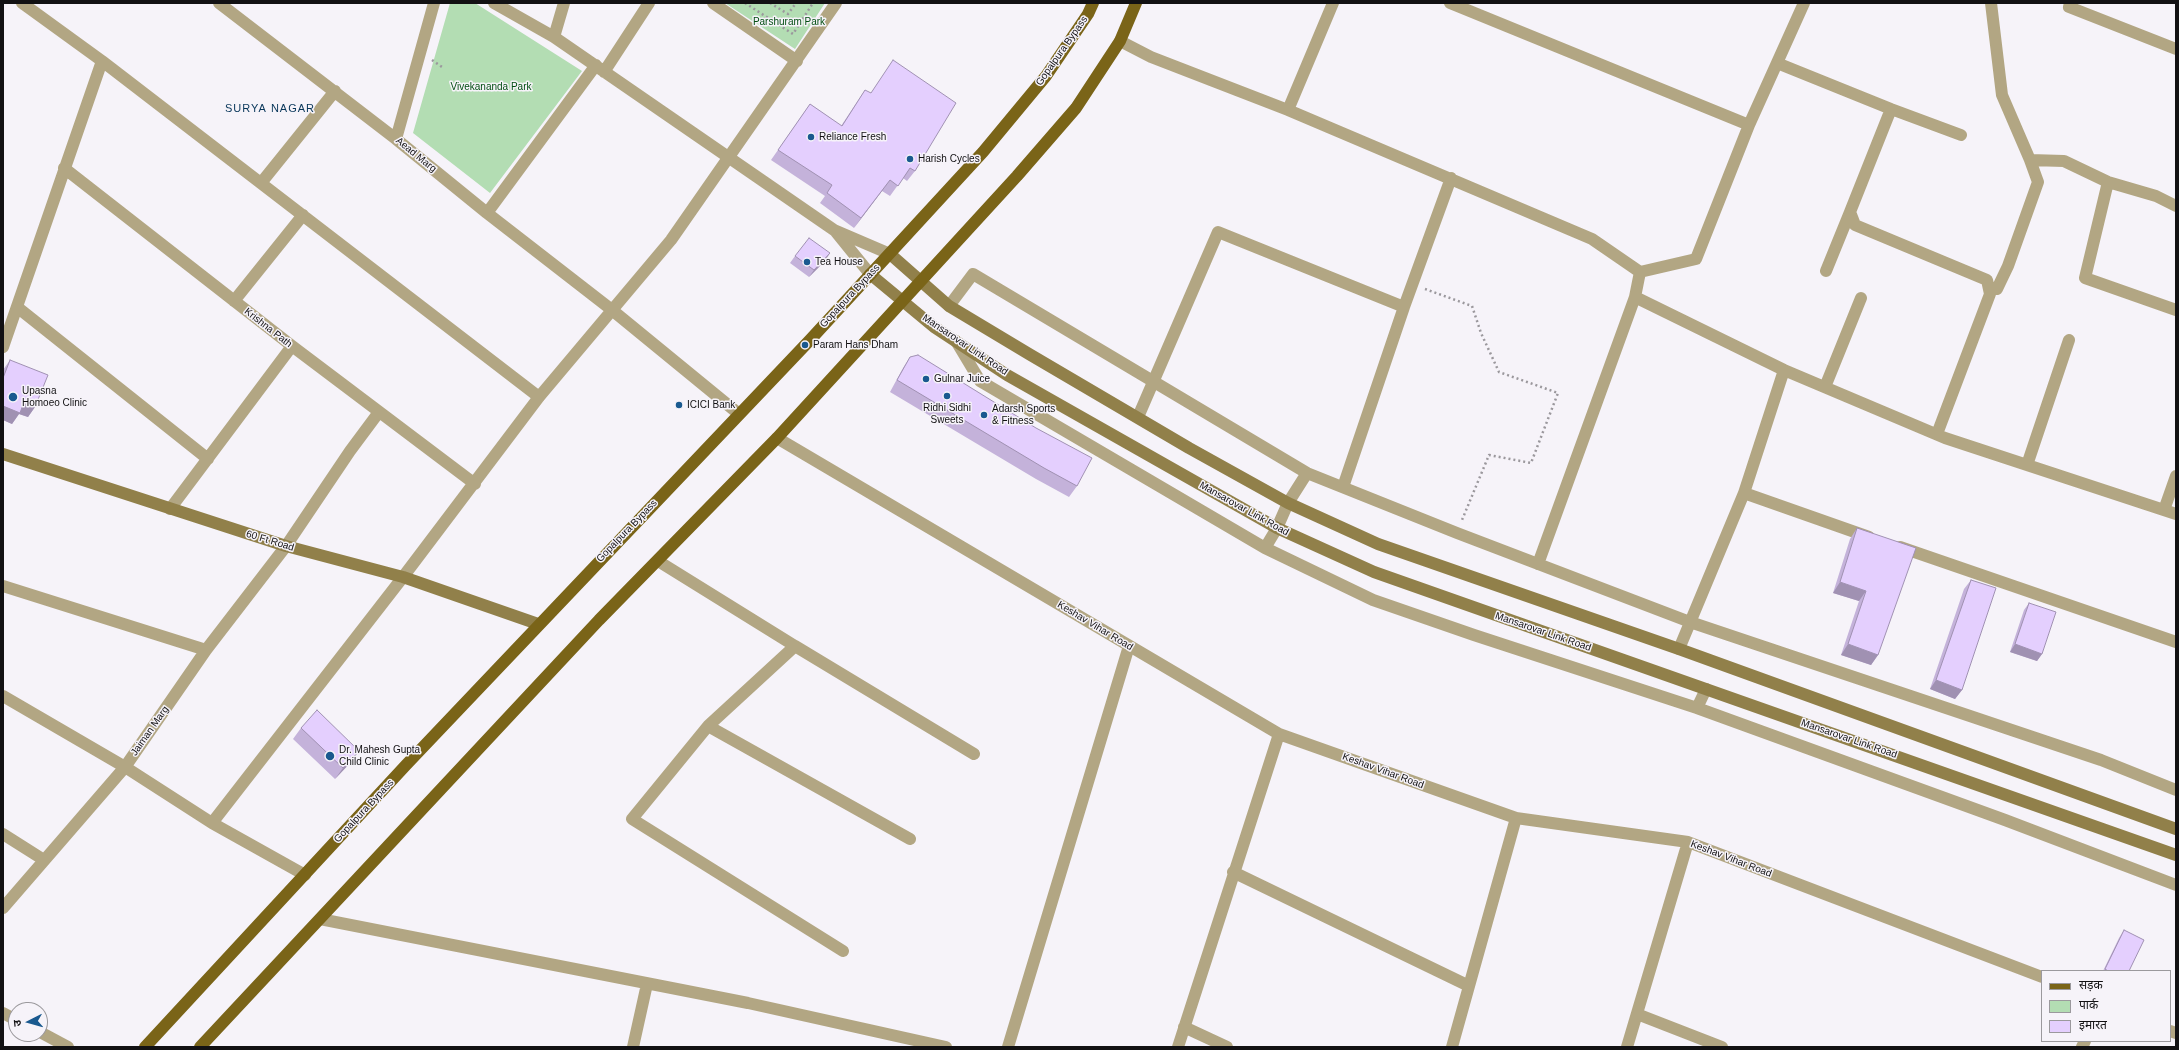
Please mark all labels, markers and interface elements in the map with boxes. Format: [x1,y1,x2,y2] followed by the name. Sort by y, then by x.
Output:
[1033,14,1091,88] street label: Gopalpura Bypass
[753,16,825,28] park label: Parshuram Park
[451,81,531,93] park label: Vivekananda Park
[225,102,315,116] district label: SURYA NAGAR
[819,131,886,143] place label: Reliance Fresh
[806,132,816,142] marker: Reliance Fresh
[393,135,439,175] street label: Aead Marg
[918,153,980,165] place label: Harish Cycles
[905,154,915,164] marker: Harish Cycles
[815,256,863,268] place label: Tea House
[802,257,812,267] marker: Tea House
[818,262,882,330] street label: Gopalpura Bypass
[242,306,294,350] street label: Krishna Path
[920,312,1010,378] street label: Mansarovar Link Road
[813,339,898,351] place label: Param Hans Dham
[800,340,810,350] marker: Param Hans Dham
[934,373,990,385] place label: Gulnar Juice
[921,374,931,384] marker: Gulnar Juice
[22,385,87,408] place label: Upasna Homoeo Clinic
[7,391,19,403] marker: Upasna Homoeo Clinic
[942,391,952,401] marker: Ridhi Sidhi Sweets
[687,399,735,411] place label: ICICI Bank
[674,400,684,410] marker: ICICI Bank
[923,402,971,426] place label: Ridhi Sidhi Sweets
[992,403,1055,426] place label: Adarsh Sports & Fitness
[979,410,989,420] marker: Adarsh Sports & Fitness
[1197,479,1291,539] street label: Mansarovar Link Road
[594,497,660,565] street label: Gopalpura Bypass
[245,528,295,554] street label: 60 Ft Road
[1055,599,1135,653] street label: Keshav Vihar Road
[1493,610,1593,654] street label: Mansarovar Link Road
[129,704,171,758] street label: Jaiman Marg
[1799,717,1899,761] street label: Mansarovar Link Road
[339,744,420,768] place label: Dr. Mahesh Gupta Child Clinic
[324,750,336,762] marker: Dr. Mahesh Gupta Child Clinic
[1341,751,1425,791] street label: Keshav Vihar Road
[332,777,396,845] street label: Gopalpura Bypass
[1689,838,1773,880] street label: Keshav Vihar Road
[2041,970,2171,1042] legend
[2079,978,2103,992] text: सड़क
[2079,998,2098,1012] text: पार्क
[8,1002,48,1042] north arrow
[2079,1018,2107,1032] text: इमारत
[11,1019,23,1027] text: उ

